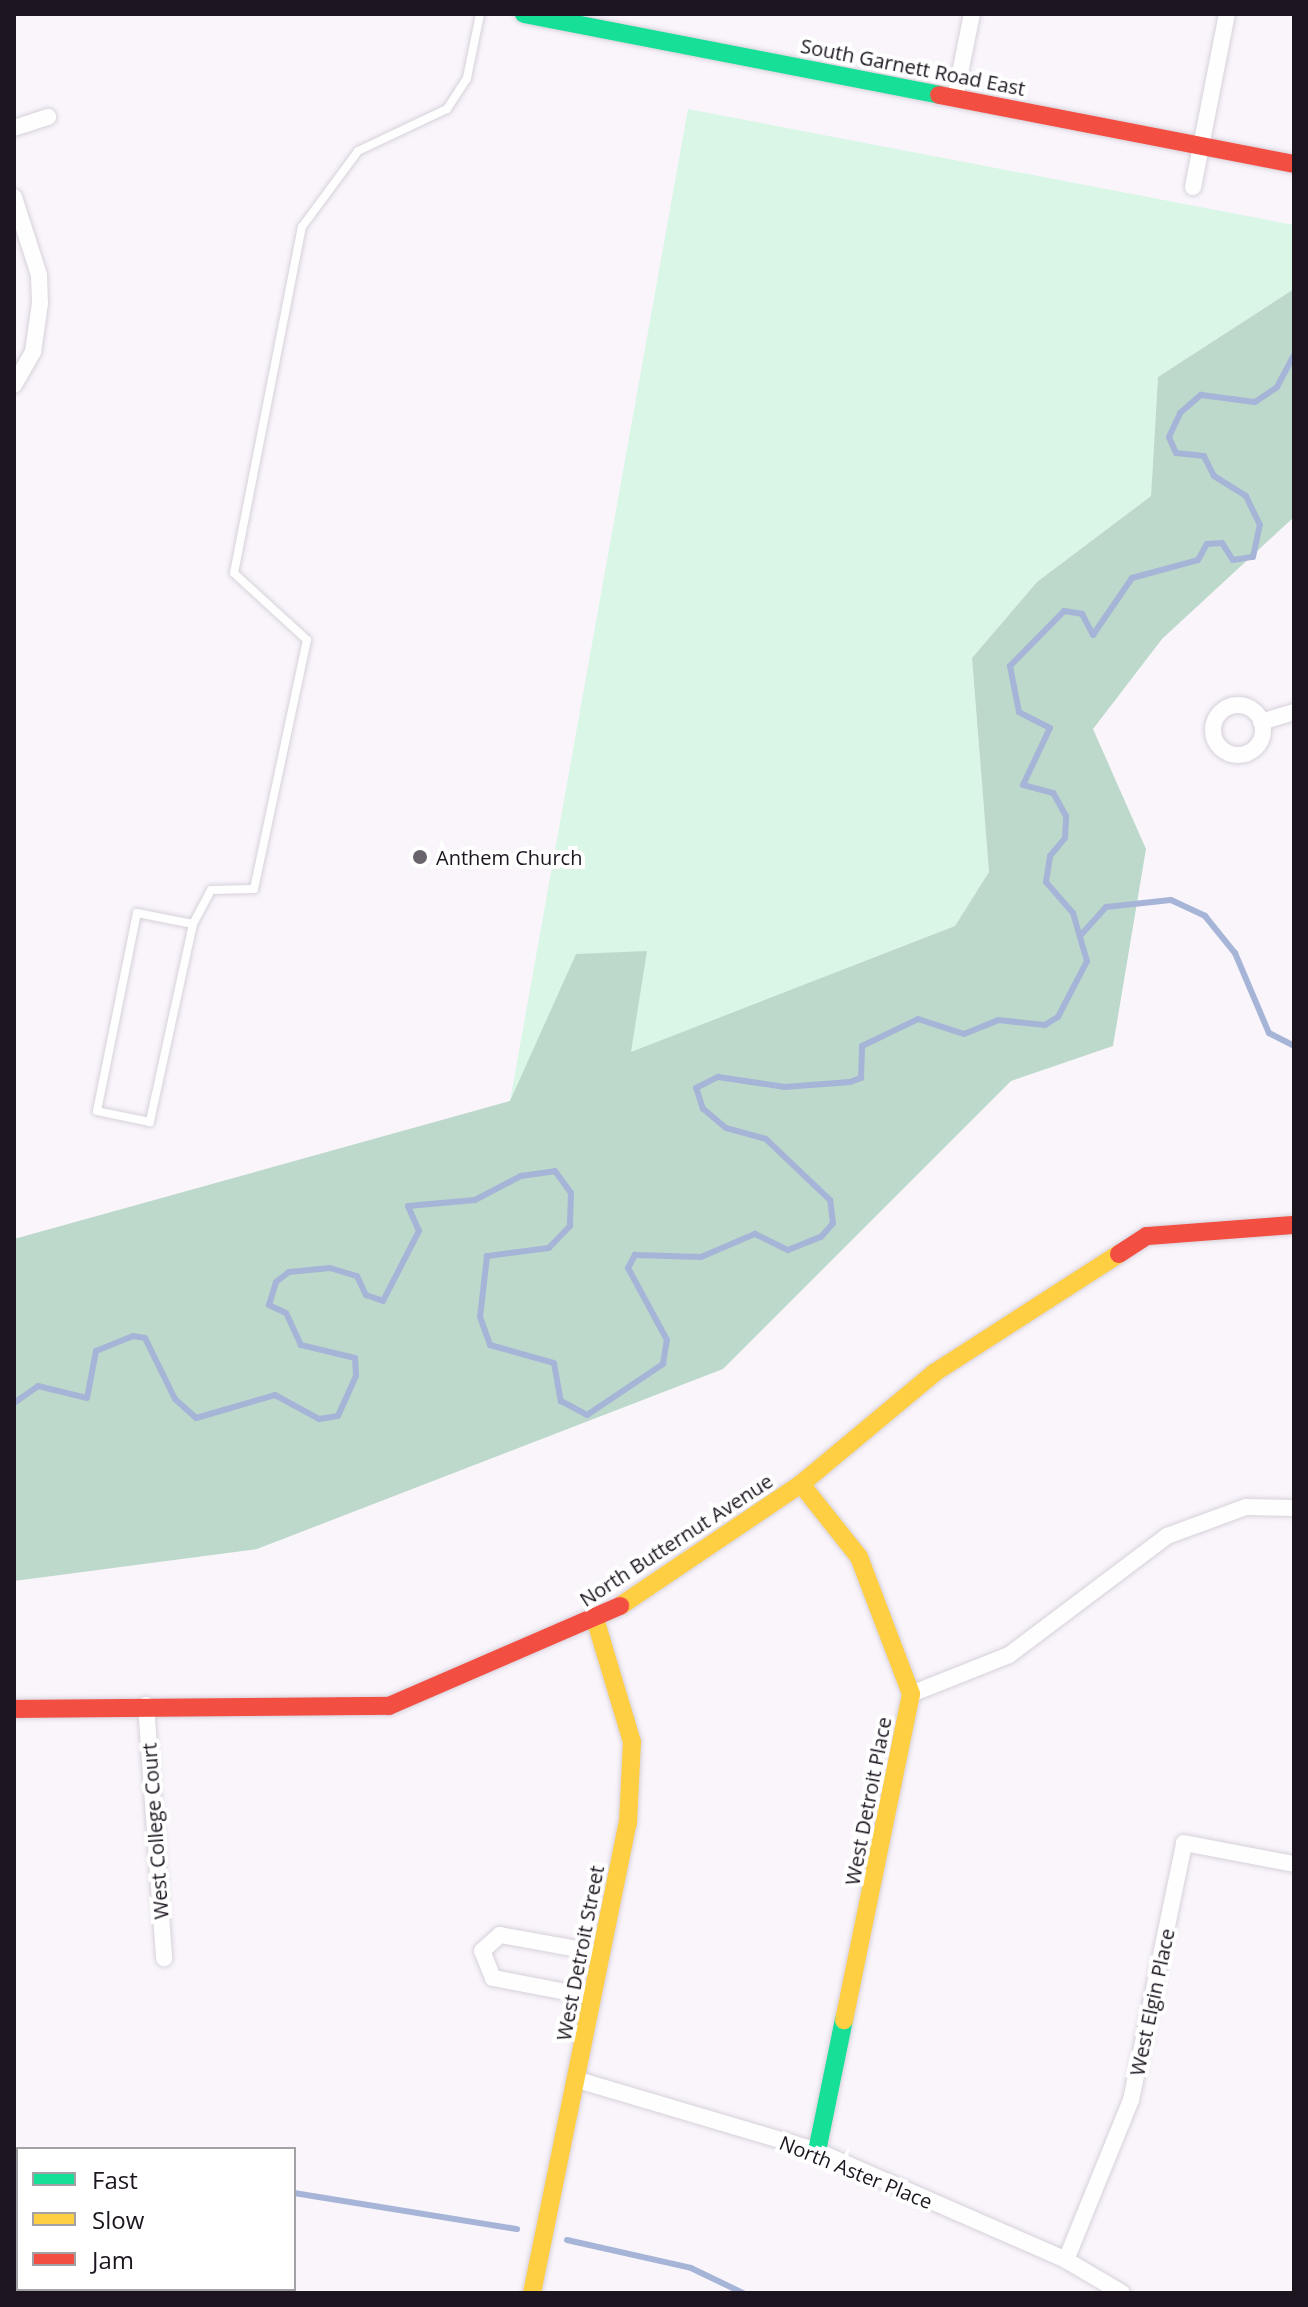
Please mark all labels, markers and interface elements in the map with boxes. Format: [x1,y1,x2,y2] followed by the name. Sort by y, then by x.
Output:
[799,33,1027,101] street label: South Garnett Road East
[436,845,582,869] place label: Anthem Church
[411,848,429,866] marker: Anthem Church
[575,1469,777,1611] street label: North Butternut Avenue
[840,1715,896,1887] street label: West Detroit Place
[137,1742,173,1920] street label: West College Court
[551,1863,609,2043] street label: West Detroit Street
[1125,1926,1179,2078] street label: West Elgin Place
[776,2130,936,2214] street label: North Aster Place
[16,2147,296,2291] legend
[92,2163,138,2196] text: Fast
[92,2203,144,2236] text: Slow
[92,2243,134,2276] text: Jam

